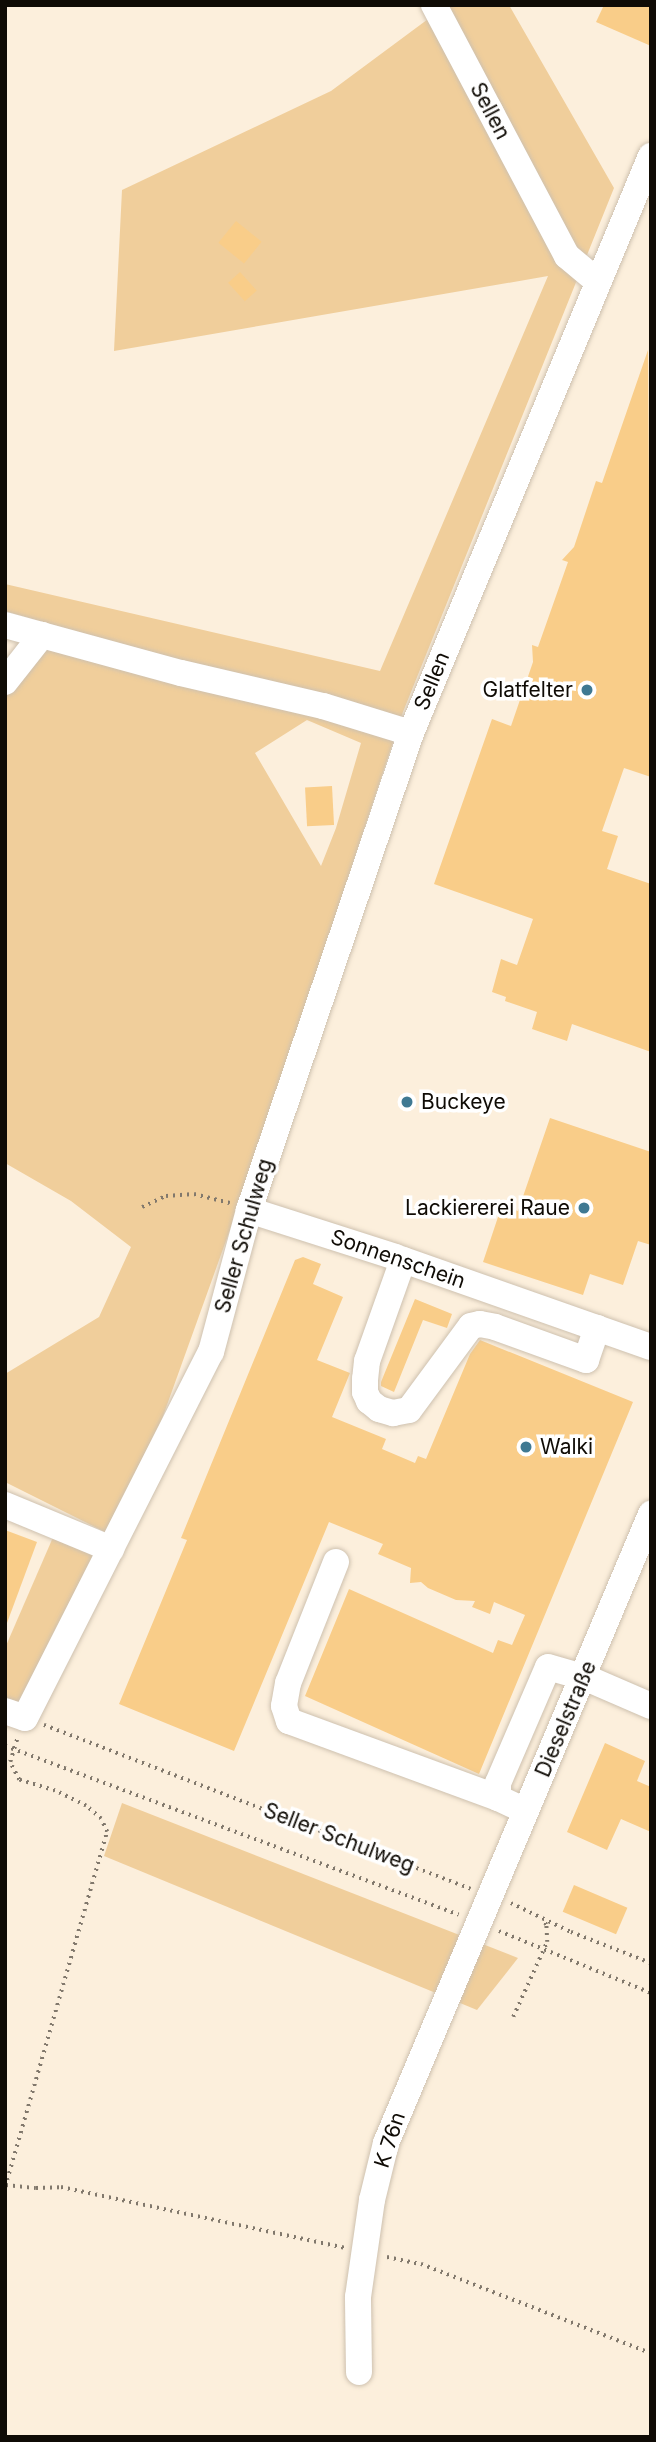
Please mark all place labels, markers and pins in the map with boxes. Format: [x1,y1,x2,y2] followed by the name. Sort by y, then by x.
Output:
[482,677,573,703] place label: Glatfelter
[579,682,595,698] marker: Glatfelter
[421,1089,506,1115] place label: Buckeye
[399,1094,415,1110] marker: Buckeye
[405,1195,570,1221] place label: Lackiererei Raue
[576,1200,592,1216] marker: Lackiererei Raue
[540,1434,593,1460] place label: Walki
[518,1439,534,1455] marker: Walki

